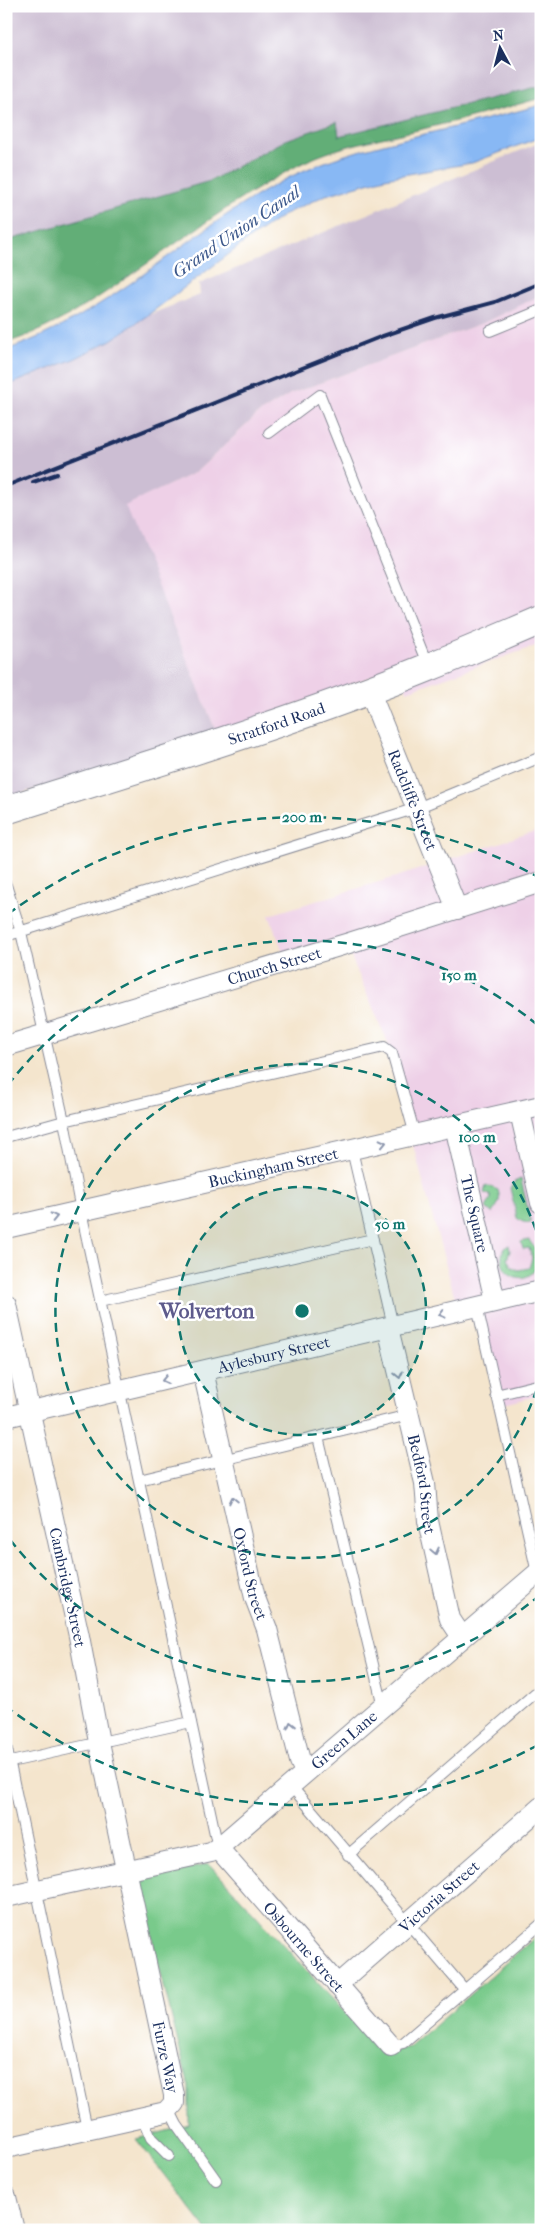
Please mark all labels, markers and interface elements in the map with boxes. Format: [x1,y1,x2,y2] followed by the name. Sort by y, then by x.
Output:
[474,22,524,72] north arrow
[492,26,505,45] text: N
[169,181,306,283] water label: Grand Union Canal
[226,698,328,749] street label: Stratford Road
[384,746,441,853] street label: Radcliffe Street
[282,808,322,826] text: 200 m
[225,943,324,989] street label: Church Street
[441,966,477,984] text: 150 m
[458,1128,496,1146] text: 100 m
[379,1138,387,1148] one-way arrow
[206,1143,340,1192] street label: Buckingham Street
[456,1173,493,1255] street label: The Square
[49,1212,58,1223] one-way arrow
[375,1215,406,1233] text: 50 m
[159,1299,255,1323] district label: Wolverton
[293,1302,311,1320] centre of rings
[438,1308,447,1319] one-way arrow
[215,1332,332,1377] street label: Aylesbury Street
[393,1371,404,1380] one-way arrow
[160,1374,169,1385] one-way arrow
[404,1432,440,1536] street label: Bedford Street
[228,1496,239,1505] one-way arrow
[229,1525,272,1623] street label: Oxford Street
[45,1526,90,1649] street label: Cambridge Street
[429,1547,440,1556] one-way arrow
[307,1706,381,1774] street label: Green Lane
[286,1722,296,1730] one-way arrow
[394,1856,483,1937] street label: Victoria Street
[259,1898,349,1996] street label: Osbourne Street
[149,2020,182,2096] street label: Furze Way

